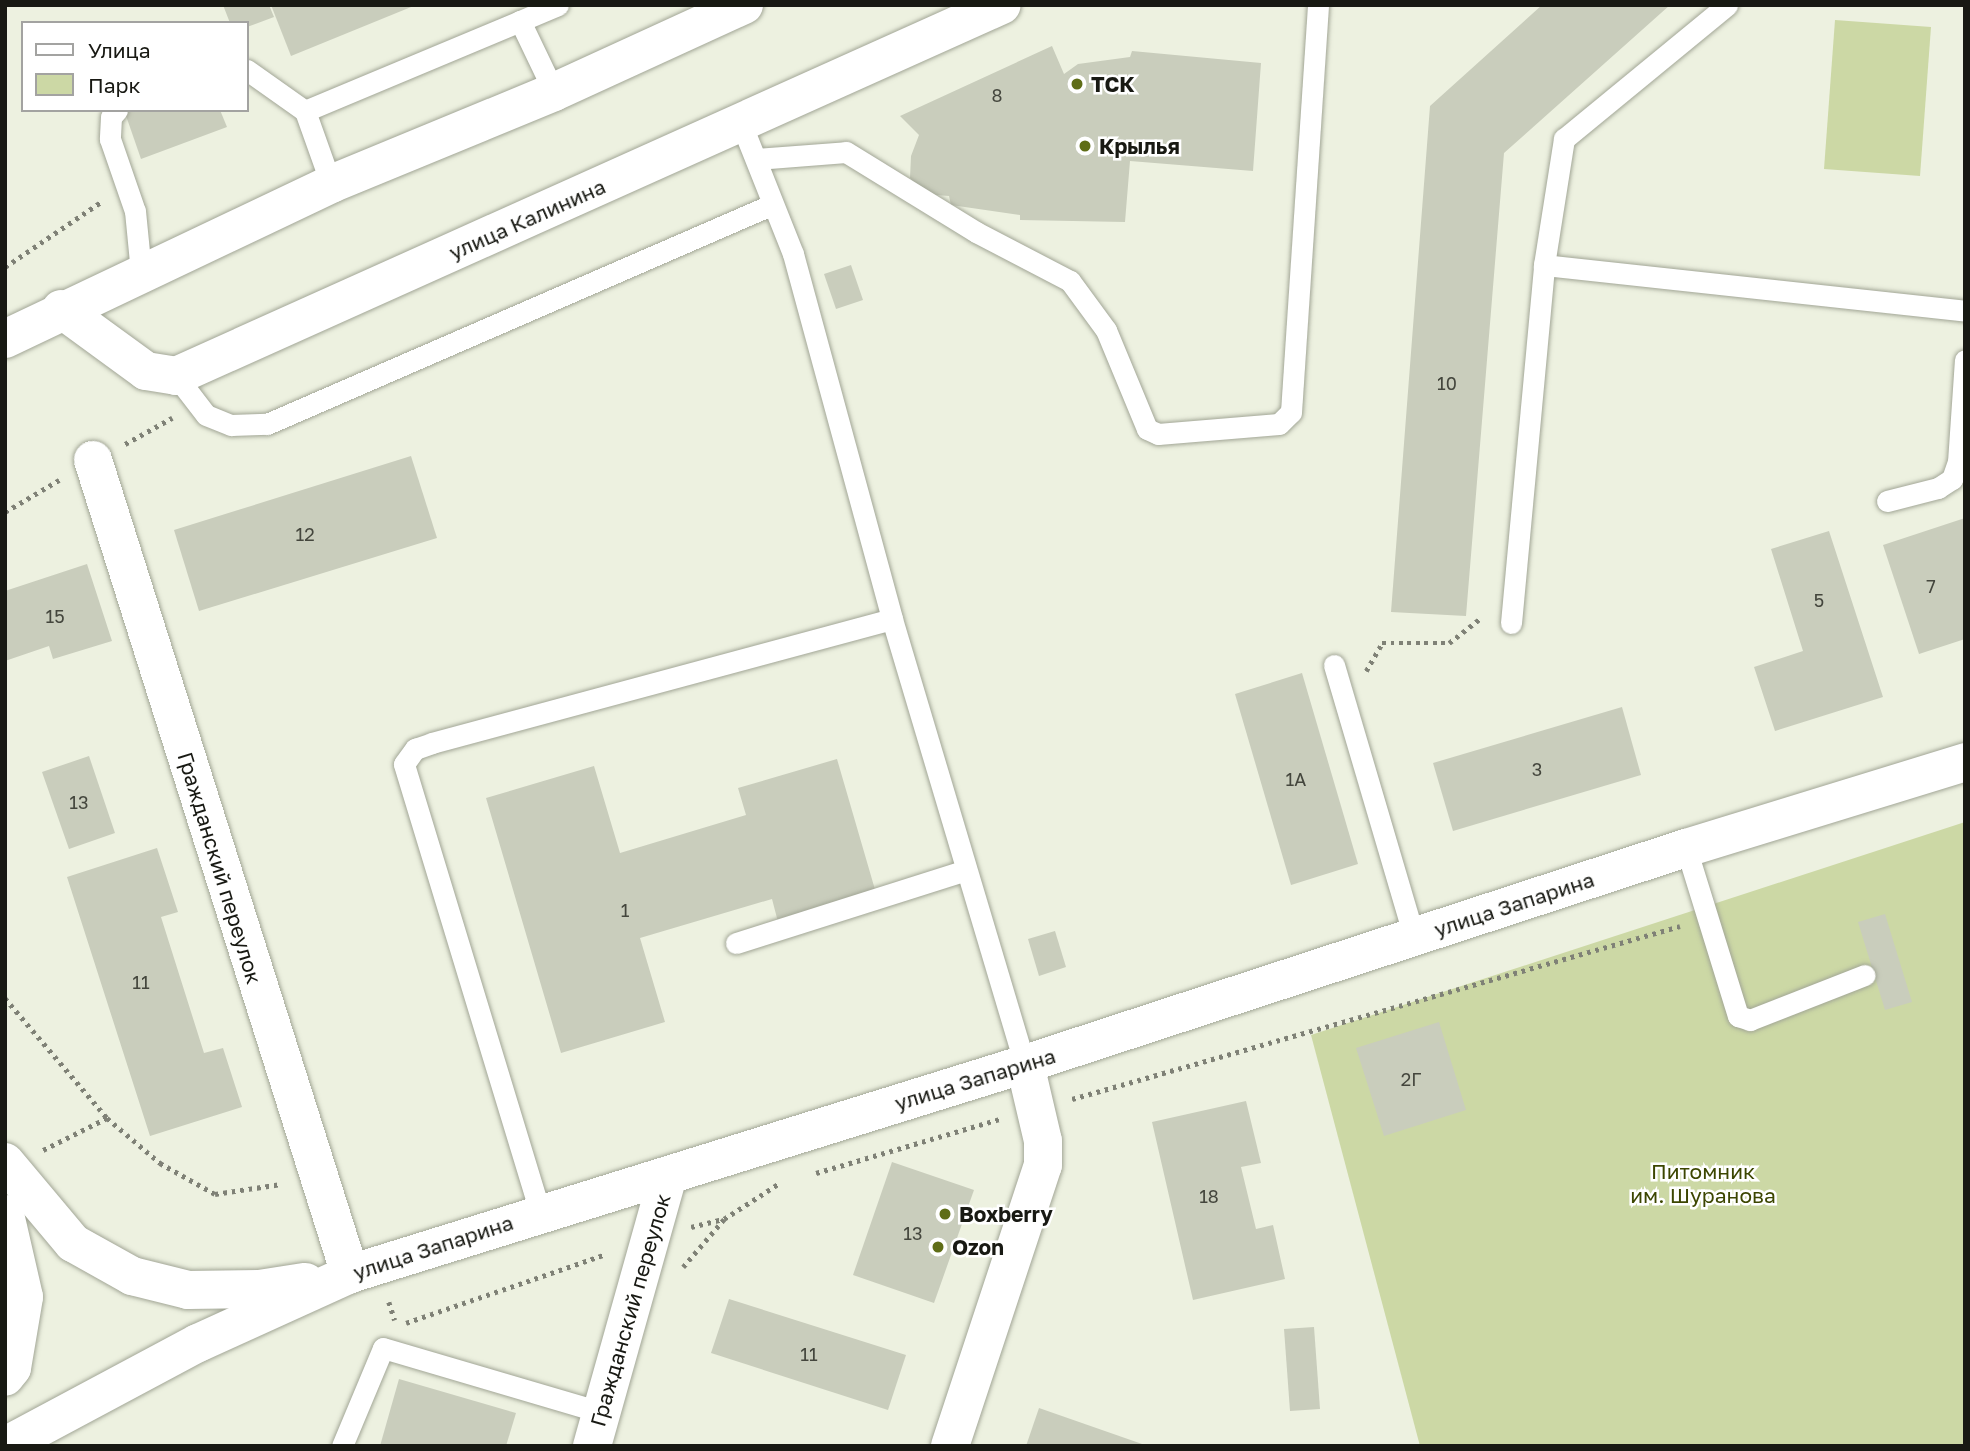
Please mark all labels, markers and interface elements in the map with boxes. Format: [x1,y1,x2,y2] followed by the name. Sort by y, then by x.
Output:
[21,21,248,112] legend
[88,37,151,63] text: Улица
[1091,71,1135,97] place label: ТСК
[88,72,141,98] text: Парк
[1069,76,1085,92] marker: ТСК
[992,84,1002,106] house number: 8
[1099,133,1180,159] place label: Крылья
[1077,138,1093,154] marker: Крылья
[445,173,609,265] street label: улица Калинина
[1437,372,1457,394] house number: 10
[295,523,315,545] house number: 12
[1926,575,1936,597] house number: 7
[1814,589,1824,611] house number: 5
[45,605,65,627] house number: 15
[173,749,267,987] street label: Гражданский переулок
[1532,758,1542,780] house number: 3
[1286,768,1306,790] house number: 1А
[69,791,89,813] house number: 13
[1431,866,1597,942] street label: улица Запарина
[621,899,629,921] house number: 1
[132,971,150,993] house number: 11
[891,1043,1059,1115] street label: улица Запарина
[1401,1068,1421,1090] house number: 2Г
[1630,1158,1776,1208] park label: Питомник им. Шуранова
[1199,1185,1219,1207] house number: 18
[585,1191,675,1429] street label: Гражданский переулок
[959,1201,1053,1227] place label: Boxberry
[937,1206,953,1222] marker: Boxberry
[350,1209,516,1285] street label: улица Запарина
[903,1222,923,1244] house number: 13
[952,1234,1004,1260] place label: Ozon
[930,1239,946,1255] marker: Ozon
[800,1343,818,1365] house number: 11

